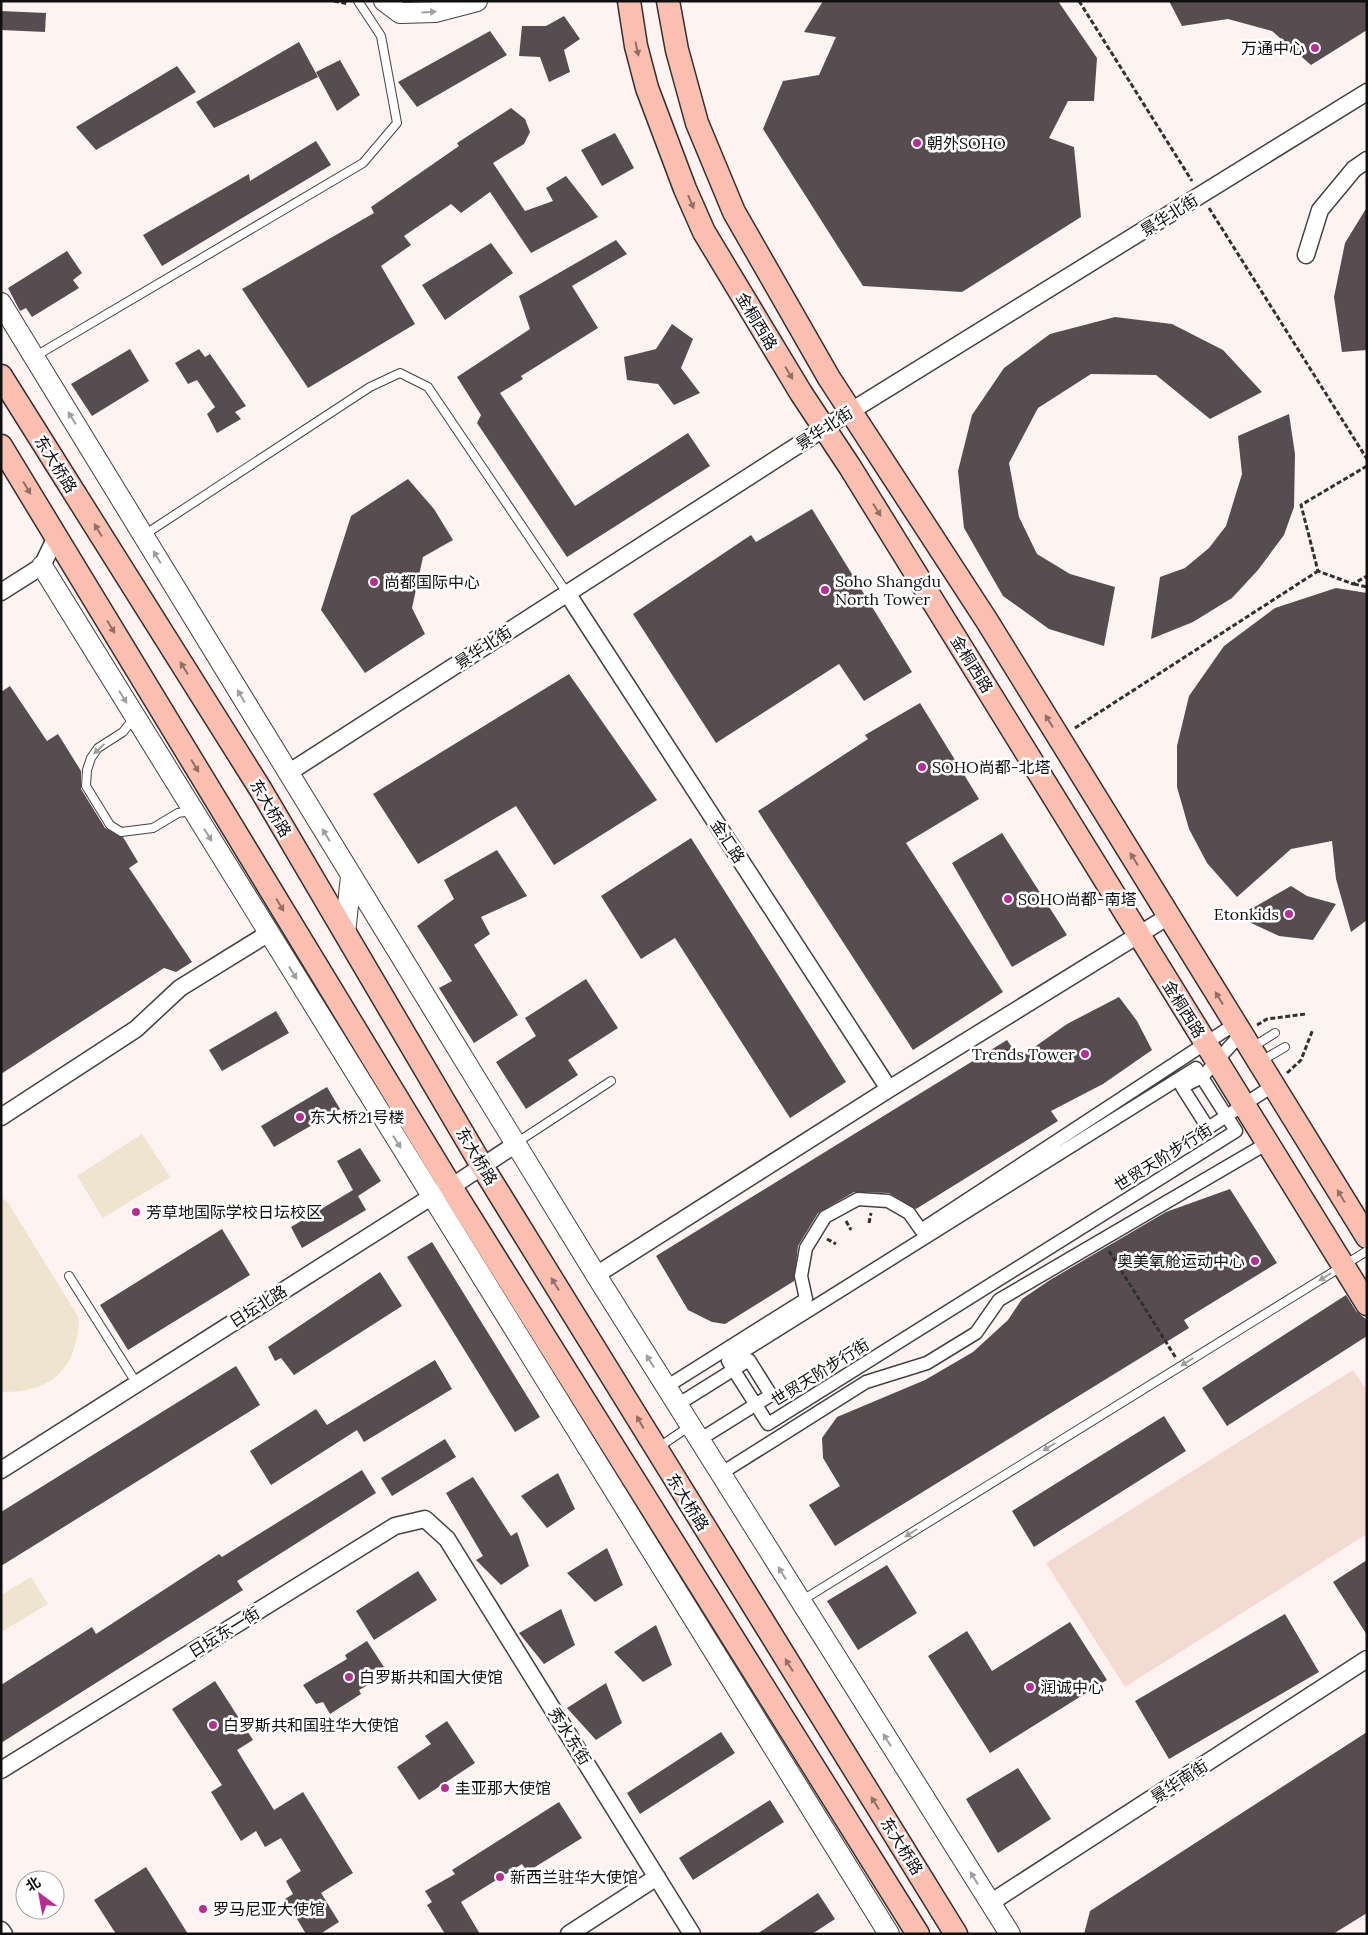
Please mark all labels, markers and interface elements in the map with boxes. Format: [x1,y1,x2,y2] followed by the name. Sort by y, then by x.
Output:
[421,8,437,16] one-way arrow
[1241,38,1305,58] place label: 万通中心
[633,42,641,57] one-way arrow
[1309,42,1321,54] marker: 万通中心
[927,133,1006,153] place label: 朝外SOHO
[911,137,923,149] marker: 朝外SOHO
[1137,190,1201,240] street label: 景华北街
[687,195,695,210] one-way arrow
[732,288,782,354] street label: 金桐西路
[785,367,794,380] one-way arrow
[792,402,856,454] street label: 景华北街
[67,412,77,425] one-way arrow
[31,432,81,496] street label: 东大桥路
[22,481,31,494] one-way arrow
[872,504,881,517] one-way arrow
[93,524,102,537] one-way arrow
[153,550,162,563] one-way arrow
[835,571,942,609] place label: Soho Shangdu North Tower
[384,572,480,592] place label: 尚都国际中心
[368,576,380,588] marker: 尚都国际中心
[819,584,831,596] marker: Soho Shangdu North Tower
[106,620,115,633] one-way arrow
[451,621,515,673] street label: 景华北街
[947,632,997,696] street label: 金桐西路
[179,661,189,674] one-way arrow
[237,689,246,702] one-way arrow
[118,690,127,703] one-way arrow
[1044,714,1053,728] one-way arrow
[93,744,106,755] one-way arrow
[932,757,1051,777] place label: SOHO尚都-北塔
[191,759,200,772] one-way arrow
[916,761,928,773] marker: SOHO尚都-北塔
[246,775,296,841] street label: 东大桥路
[707,815,749,867] street label: 金汇路
[321,828,330,841] one-way arrow
[203,829,213,842] one-way arrow
[1130,853,1139,866] one-way arrow
[1018,889,1137,909] place label: SOHO尚都-南塔
[1002,893,1014,905] marker: SOHO尚都-南塔
[275,898,284,911] one-way arrow
[1214,904,1279,924] place label: Etonkids
[1283,908,1295,920] marker: Etonkids
[289,967,298,980] one-way arrow
[1159,977,1209,1041] street label: 金桐西路
[1215,991,1224,1004] one-way arrow
[972,1044,1075,1064] place label: Trends Tower
[1079,1048,1091,1060] marker: Trends Tower
[310,1107,404,1127] place label: 东大桥21号楼
[294,1111,306,1123] marker: 东大桥21号楼
[1110,1119,1216,1195] street label: 世贸天阶步行街
[452,1123,502,1189] street label: 东大桥路
[392,1135,401,1148] one-way arrow
[1337,1189,1346,1202] one-way arrow
[146,1202,322,1222] place label: 芳草地国际学校日坛校区
[130,1206,142,1218] marker: 芳草地国际学校日坛校区
[1117,1251,1245,1271] place label: 奥美氧舱运动中心
[1249,1255,1261,1267] marker: 奥美氧舱运动中心
[1319,1272,1332,1281] one-way arrow
[550,1277,560,1291] one-way arrow
[226,1281,290,1331] street label: 日坛北路
[767,1334,873,1410] street label: 世贸天阶步行街
[646,1354,655,1368] one-way arrow
[1180,1357,1193,1366] one-way arrow
[636,1415,644,1430] one-way arrow
[1042,1443,1055,1452] one-way arrow
[663,1470,713,1534] street label: 东大桥路
[904,1528,917,1538] one-way arrow
[777,1567,787,1580] one-way arrow
[185,1602,263,1662] street label: 日坛东一街
[785,1659,794,1672] one-way arrow
[359,1667,503,1687] place label: 白罗斯共和国大使馆
[343,1671,355,1683] marker: 白罗斯共和国大使馆
[1040,1677,1104,1697] place label: 润诚中心
[1024,1681,1036,1693] marker: 润诚中心
[545,1704,595,1768] street label: 秀水东街
[223,1715,399,1735] place label: 白罗斯共和国驻华大使馆
[207,1719,219,1731] marker: 白罗斯共和国驻华大使馆
[883,1734,892,1747] one-way arrow
[1147,1755,1211,1807] street label: 景华南街
[455,1778,551,1798] place label: 圭亚那大使馆
[439,1782,451,1794] marker: 圭亚那大使馆
[871,1797,880,1810] one-way arrow
[877,1814,927,1878] street label: 东大桥路
[510,1867,638,1887] place label: 新西兰驻华大使馆
[15,1870,65,1920] north arrow
[494,1871,506,1883] marker: 新西兰驻华大使馆
[970,1871,979,1884] one-way arrow
[22,1873,44,1895] text: 北
[213,1899,325,1919] place label: 罗马尼亚大使馆
[197,1903,209,1915] marker: 罗马尼亚大使馆

